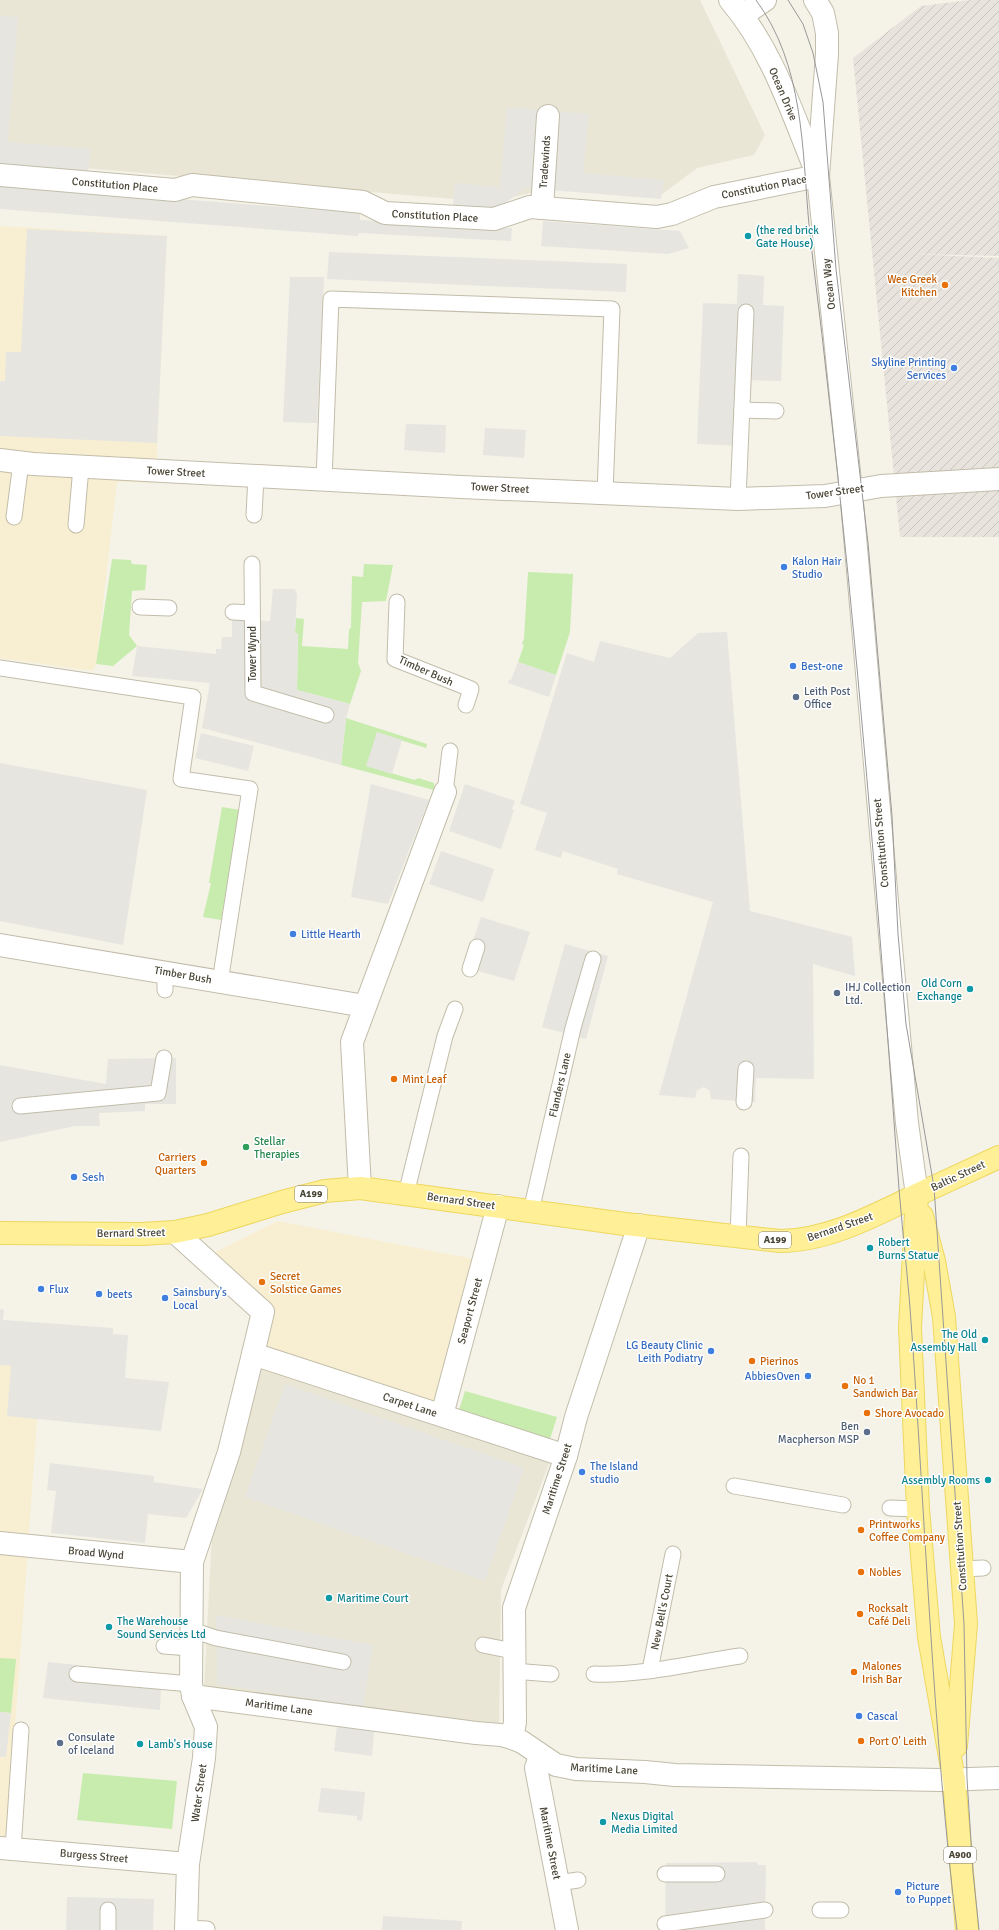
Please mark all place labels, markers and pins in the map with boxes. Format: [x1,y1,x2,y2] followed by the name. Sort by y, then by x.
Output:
[756,224,819,250] place label: (the red brick Gate House)
[743,231,753,241] marker: (the red brick Gate House)
[887,273,937,299] place label: Wee Greek Kitchen
[940,280,950,290] marker: Wee Greek Kitchen
[871,356,946,382] place label: Skyline Printing Services
[949,363,959,373] marker: Skyline Printing Services
[792,555,841,581] place label: Kalon Hair Studio
[779,562,789,572] marker: Kalon Hair Studio
[801,660,843,673] place label: Best-one
[788,661,798,671] marker: Best-one
[804,685,851,711] place label: Leith Post Office
[791,692,801,702] marker: Leith Post Office
[301,928,361,941] place label: Little Hearth
[288,929,298,939] marker: Little Hearth
[917,977,962,1003] place label: Old Corn Exchange
[845,981,911,1007] place label: IHJ Collection Ltd.
[965,984,975,994] marker: Old Corn Exchange
[832,988,842,998] marker: IHJ Collection Ltd.
[402,1073,448,1086] place label: Mint Leaf
[389,1074,399,1084] marker: Mint Leaf
[254,1135,300,1161] place label: Stellar Therapies
[241,1142,251,1152] marker: Stellar Therapies
[155,1151,196,1177] place label: Carriers Quarters
[199,1158,209,1168] marker: Carriers Quarters
[82,1171,104,1184] place label: Sesh
[69,1172,79,1182] marker: Sesh
[878,1236,939,1262] place label: Robert Burns Statue
[865,1243,875,1253] marker: Robert Burns Statue
[270,1270,342,1296] place label: Secret Solstice Games
[257,1277,267,1287] marker: Secret Solstice Games
[49,1283,69,1296] place label: Flux
[36,1284,46,1294] marker: Flux
[173,1286,227,1312] place label: Sainsbury's Local
[107,1288,133,1301] place label: beets
[94,1289,104,1299] marker: beets
[160,1293,170,1303] marker: Sainsbury's Local
[911,1328,977,1354] place label: The Old Assembly Hall
[980,1335,990,1345] marker: The Old Assembly Hall
[626,1339,704,1365] place label: LG Beauty Clinic Leith Podiatry
[706,1346,716,1356] marker: LG Beauty Clinic Leith Podiatry
[760,1355,799,1368] place label: Pierinos
[747,1356,757,1366] marker: Pierinos
[745,1370,800,1383] place label: AbbiesOven
[803,1371,813,1381] marker: AbbiesOven
[853,1374,917,1400] place label: No 1 Sandwich Bar
[840,1381,850,1391] marker: No 1 Sandwich Bar
[875,1407,944,1420] place label: Shore Avocado
[862,1408,872,1418] marker: Shore Avocado
[778,1420,859,1446] place label: Ben Macpherson MSP
[862,1427,872,1437] marker: Ben Macpherson MSP
[590,1460,638,1486] place label: The Island studio
[577,1467,587,1477] marker: The Island studio
[901,1474,980,1487] place label: Assembly Rooms
[983,1475,993,1485] marker: Assembly Rooms
[869,1518,946,1544] place label: Printworks Coffee Company
[856,1525,866,1535] marker: Printworks Coffee Company
[869,1566,902,1579] place label: Nobles
[856,1567,866,1577] marker: Nobles
[337,1592,409,1605] place label: Maritime Court
[324,1593,334,1603] marker: Maritime Court
[868,1602,910,1628] place label: Rocksalt Café Deli
[855,1609,865,1619] marker: Rocksalt Café Deli
[117,1615,206,1641] place label: The Warehouse Sound Services Ltd
[104,1622,114,1632] marker: The Warehouse Sound Services Ltd
[862,1660,902,1686] place label: Malones Irish Bar
[849,1667,859,1677] marker: Malones Irish Bar
[867,1710,898,1723] place label: Cascal
[854,1711,864,1721] marker: Cascal
[68,1731,115,1757] place label: Consulate of Iceland
[869,1735,927,1748] place label: Port O' Leith
[856,1736,866,1746] marker: Port O' Leith
[55,1738,65,1748] marker: Consulate of Iceland
[148,1738,213,1751] place label: Lamb's House
[135,1739,145,1749] marker: Lamb's House
[611,1810,678,1836] place label: Nexus Digital Media Limited
[598,1817,608,1827] marker: Nexus Digital Media Limited
[906,1880,951,1906] place label: Picture to Puppet
[893,1887,903,1897] marker: Picture to Puppet

